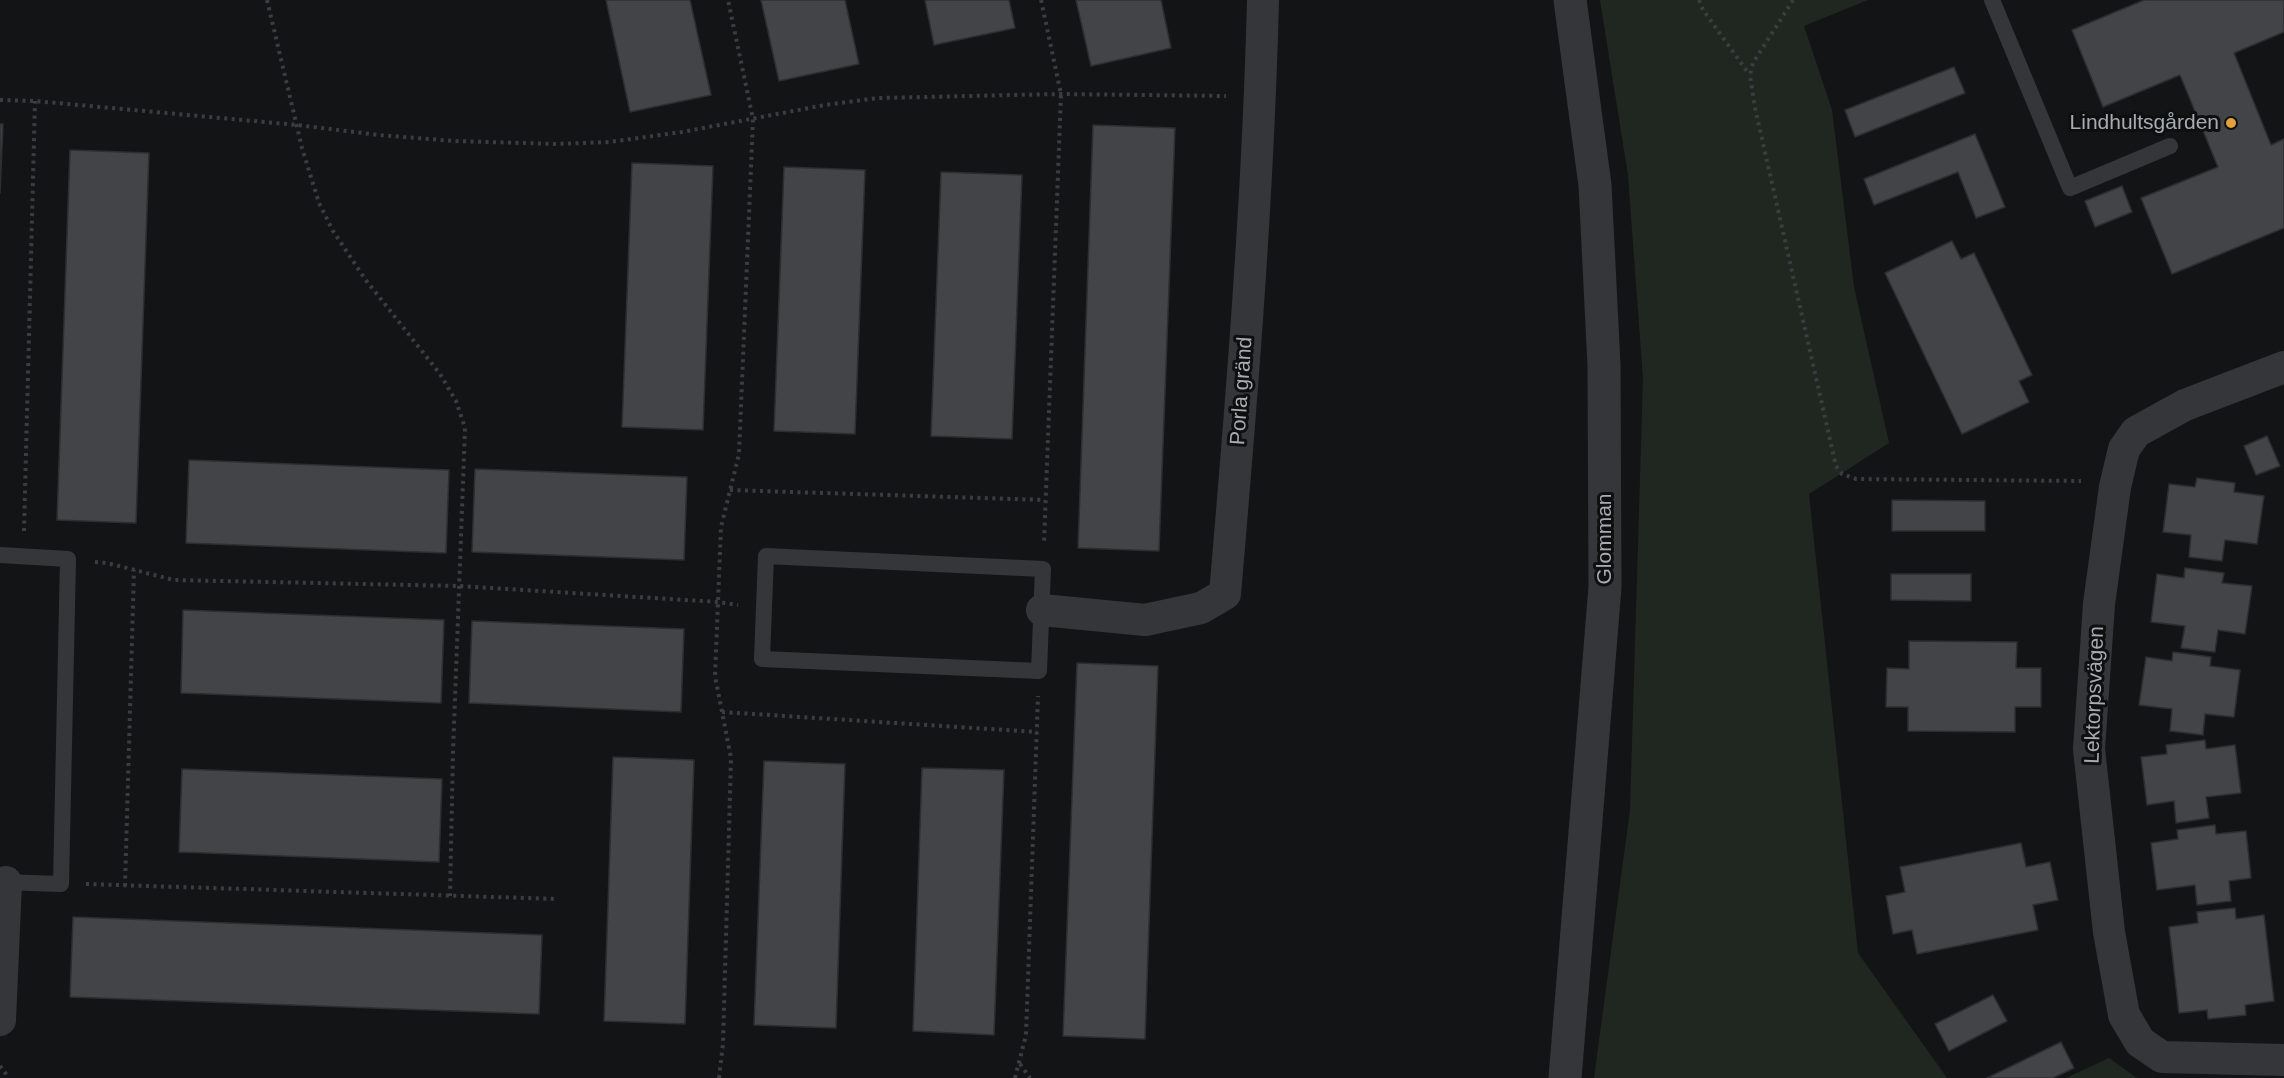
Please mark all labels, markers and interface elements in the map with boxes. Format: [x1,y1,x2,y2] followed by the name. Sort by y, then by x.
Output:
[2070,110,2219,136] place label: Lindhultsgården
[2224,116,2238,130] marker: Lindhultsgården
[1226,336,1258,446] street label: Porla gränd
[1592,493,1618,585] street label: Glomman
[2080,626,2110,764] street label: Lektorpsvägen

